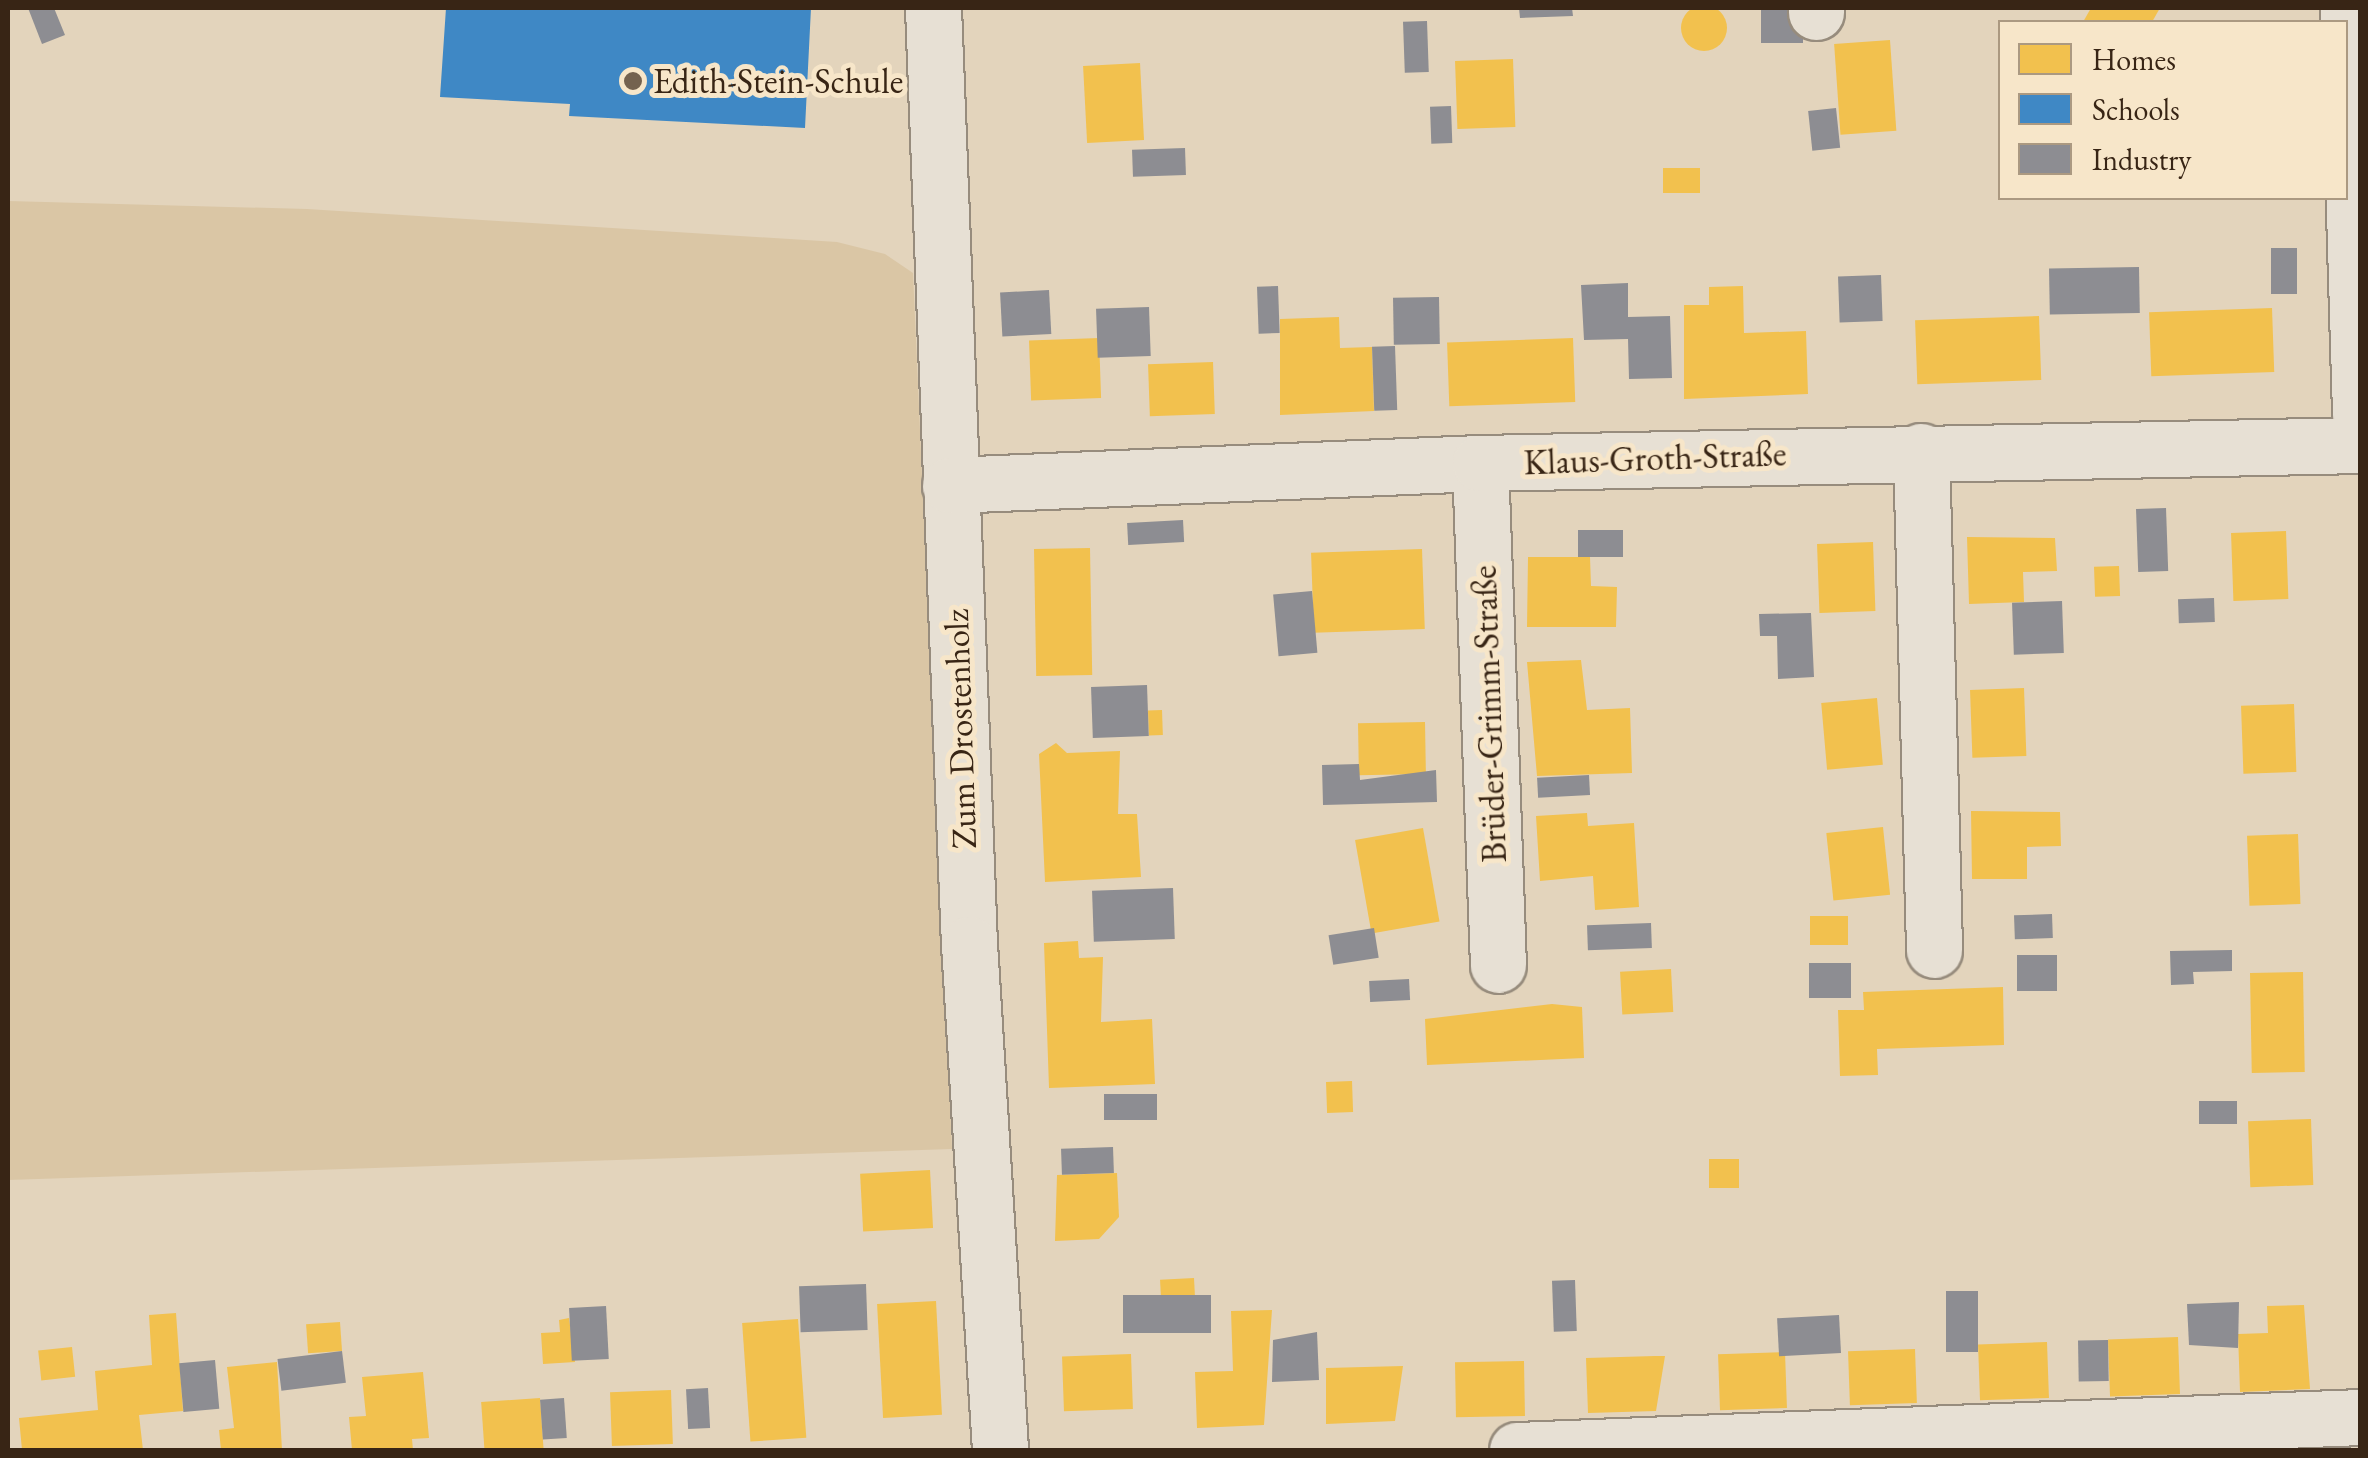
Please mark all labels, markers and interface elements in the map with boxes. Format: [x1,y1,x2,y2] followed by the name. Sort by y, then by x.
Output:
[1998,20,2348,200] legend
[2092,40,2176,79] text: Homes
[653,60,903,102] place label: Edith-Stein-Schule
[622,70,644,92] marker: Edith-Stein-Schule
[2092,90,2180,129] text: Schools
[2092,140,2191,179] text: Industry
[1523,432,1787,484] street label: Klaus-Groth-Straße
[1463,565,1515,863] street label: Brüder-Grimm-Straße
[935,608,985,850] street label: Zum Drostenholz

